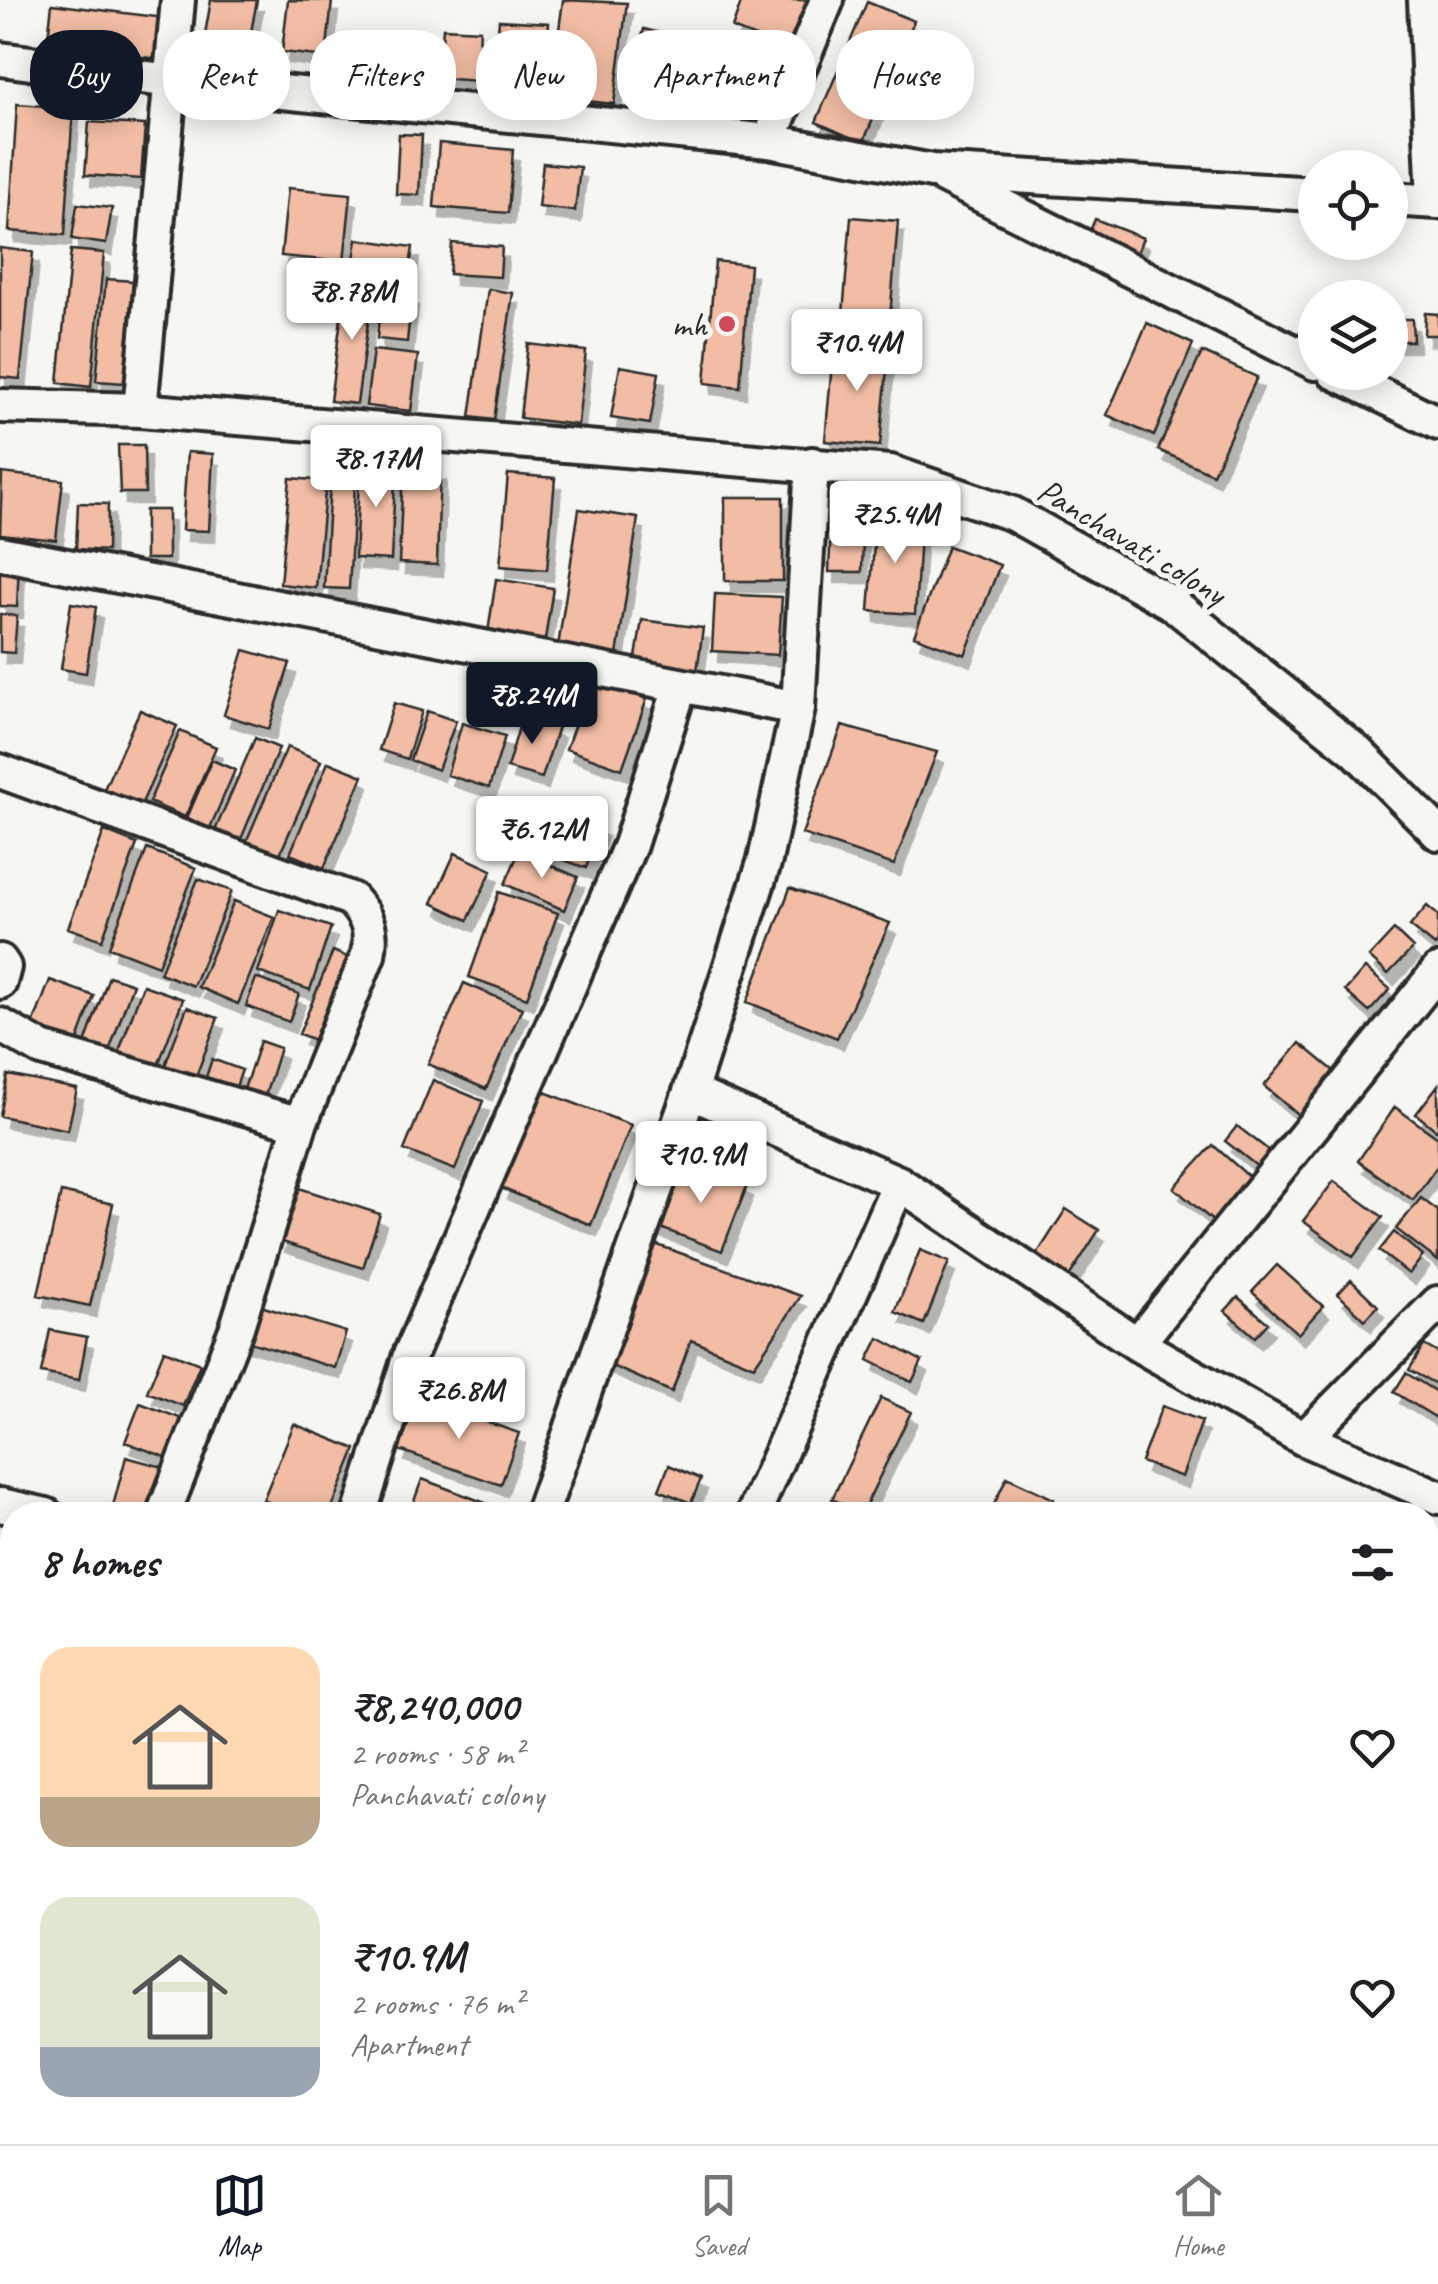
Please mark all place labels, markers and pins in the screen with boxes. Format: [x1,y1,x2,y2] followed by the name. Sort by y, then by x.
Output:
[271,258,433,343] pin: ₹8.78M
[672,302,709,347] place label: mh
[776,309,938,394] pin: ₹10.4M
[716,313,738,335] marker: mh
[295,425,457,510] pin: ₹8.17M
[814,481,976,566] pin: ₹25.4M
[451,662,613,747] pin: ₹8.24M
[461,796,623,881] pin: ₹6.12M
[620,1121,782,1206] pin: ₹10.9M
[378,1357,540,1442] pin: ₹26.8M

